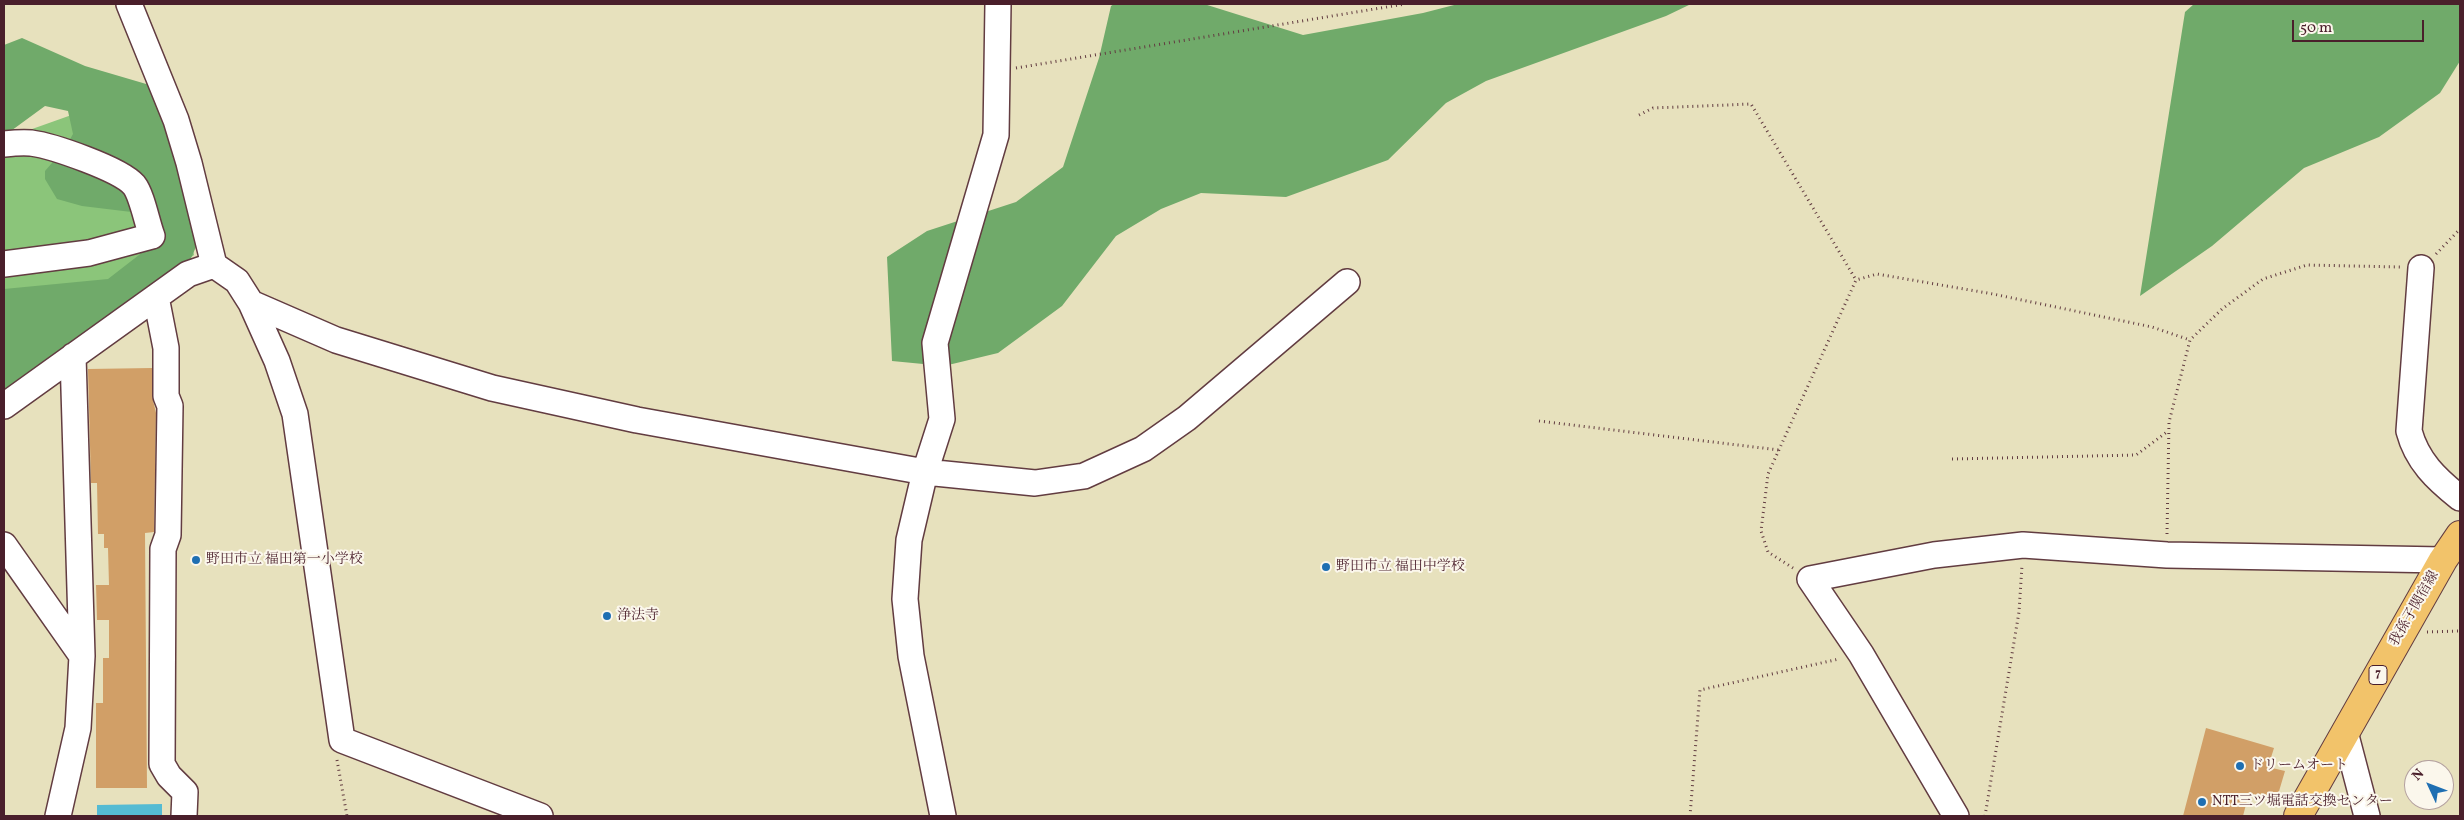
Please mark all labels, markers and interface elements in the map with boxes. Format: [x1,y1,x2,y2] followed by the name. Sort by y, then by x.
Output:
[2294,10,2426,42] scale bar
[2300,18,2332,39] text: 50 m
[206,552,363,568] place label: 野田市立 福田第一小学校
[190,554,202,566] marker: 野田市立 福田第一小学校
[1336,559,1465,575] place label: 野田市立 福田中学校
[1320,561,1332,573] marker: 野田市立 福田中学校
[2387,568,2443,650] street label: 我孫子関宿線
[617,608,659,624] place label: 浄法寺
[601,610,613,622] marker: 浄法寺
[2369,666,2387,684] road number: 7
[2250,758,2348,774] place label: ドリームオート
[2234,760,2246,772] marker: ドリームオート
[2404,760,2454,810] north arrow
[2408,765,2429,785] text: N
[2212,794,2393,810] place label: NTT三ツ堀電話交換センター
[2196,796,2208,808] marker: NTT三ツ堀電話交換センター

